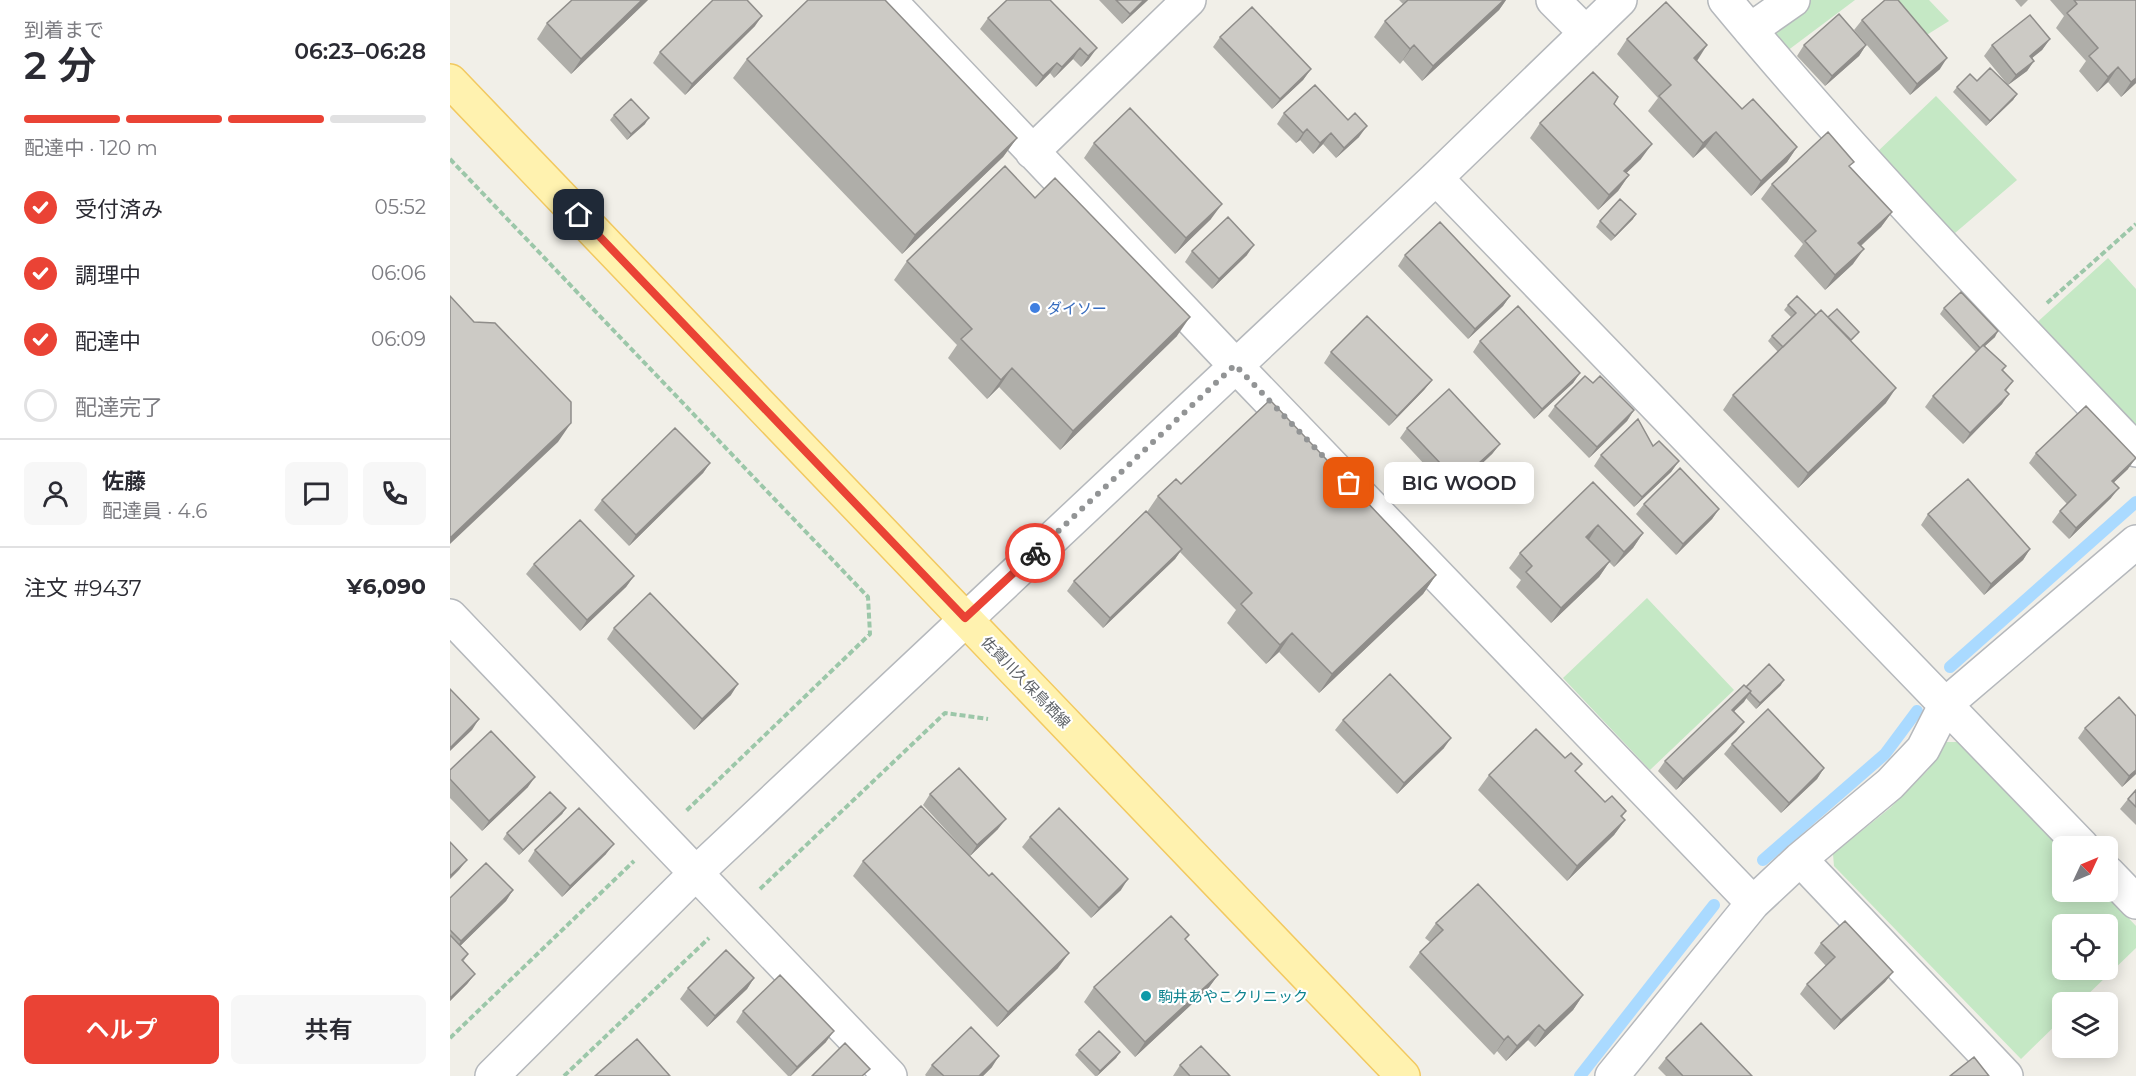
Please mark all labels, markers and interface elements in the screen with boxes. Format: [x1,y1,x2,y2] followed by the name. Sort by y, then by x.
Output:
[24,18,104,42] text: 到着まで
[294,38,426,65] text: 06:23–06:28
[24,41,96,89] text: 2 分
[24,136,158,160] text: 配達中 · 120 m
[553,189,604,240] pin
[24,191,57,224] icon: check
[375,195,426,219] text: 05:52
[75,196,163,223] text: 受付済み
[562,198,595,231] icon: home
[24,257,57,290] icon: check
[371,261,426,285] text: 06:06
[75,262,141,289] text: 調理中
[1047,299,1107,318] place label: ダイソー
[1028,301,1042,315] marker: ダイソー
[24,323,57,356] icon: check
[371,327,426,351] text: 06:09
[75,328,141,355] text: 配達中
[75,394,163,421] text: 配達完了
[1323,457,1374,508] pin
[24,462,87,525] button: person
[285,462,348,525] button: chat
[363,462,426,525] button: phone
[1385,462,1535,504] callout: BIG WOOD
[1332,466,1365,499] icon: bag
[102,468,146,495] text: 佐藤
[1401,471,1517,495] text: BIG WOOD
[102,499,207,523] text: 配達員 · 4.6
[1005,523,1065,583] courier
[1019,537,1052,570] icon: bike
[347,573,426,600] text: ¥6,090
[24,575,142,602] text: 注文 #9437
[977,632,1075,732] street label: 佐賀川久保鳥栖線
[2052,836,2118,902] north arrow
[2052,836,2118,1058] map controls
[2052,914,2118,980] button: locate
[1158,987,1308,1006] place label: 駒井あやこクリニック
[1139,989,1153,1003] marker: 駒井あやこクリニック
[2052,992,2118,1058] button: layers
[24,995,219,1064] button: ヘルプ
[231,995,426,1064] button: 共有

